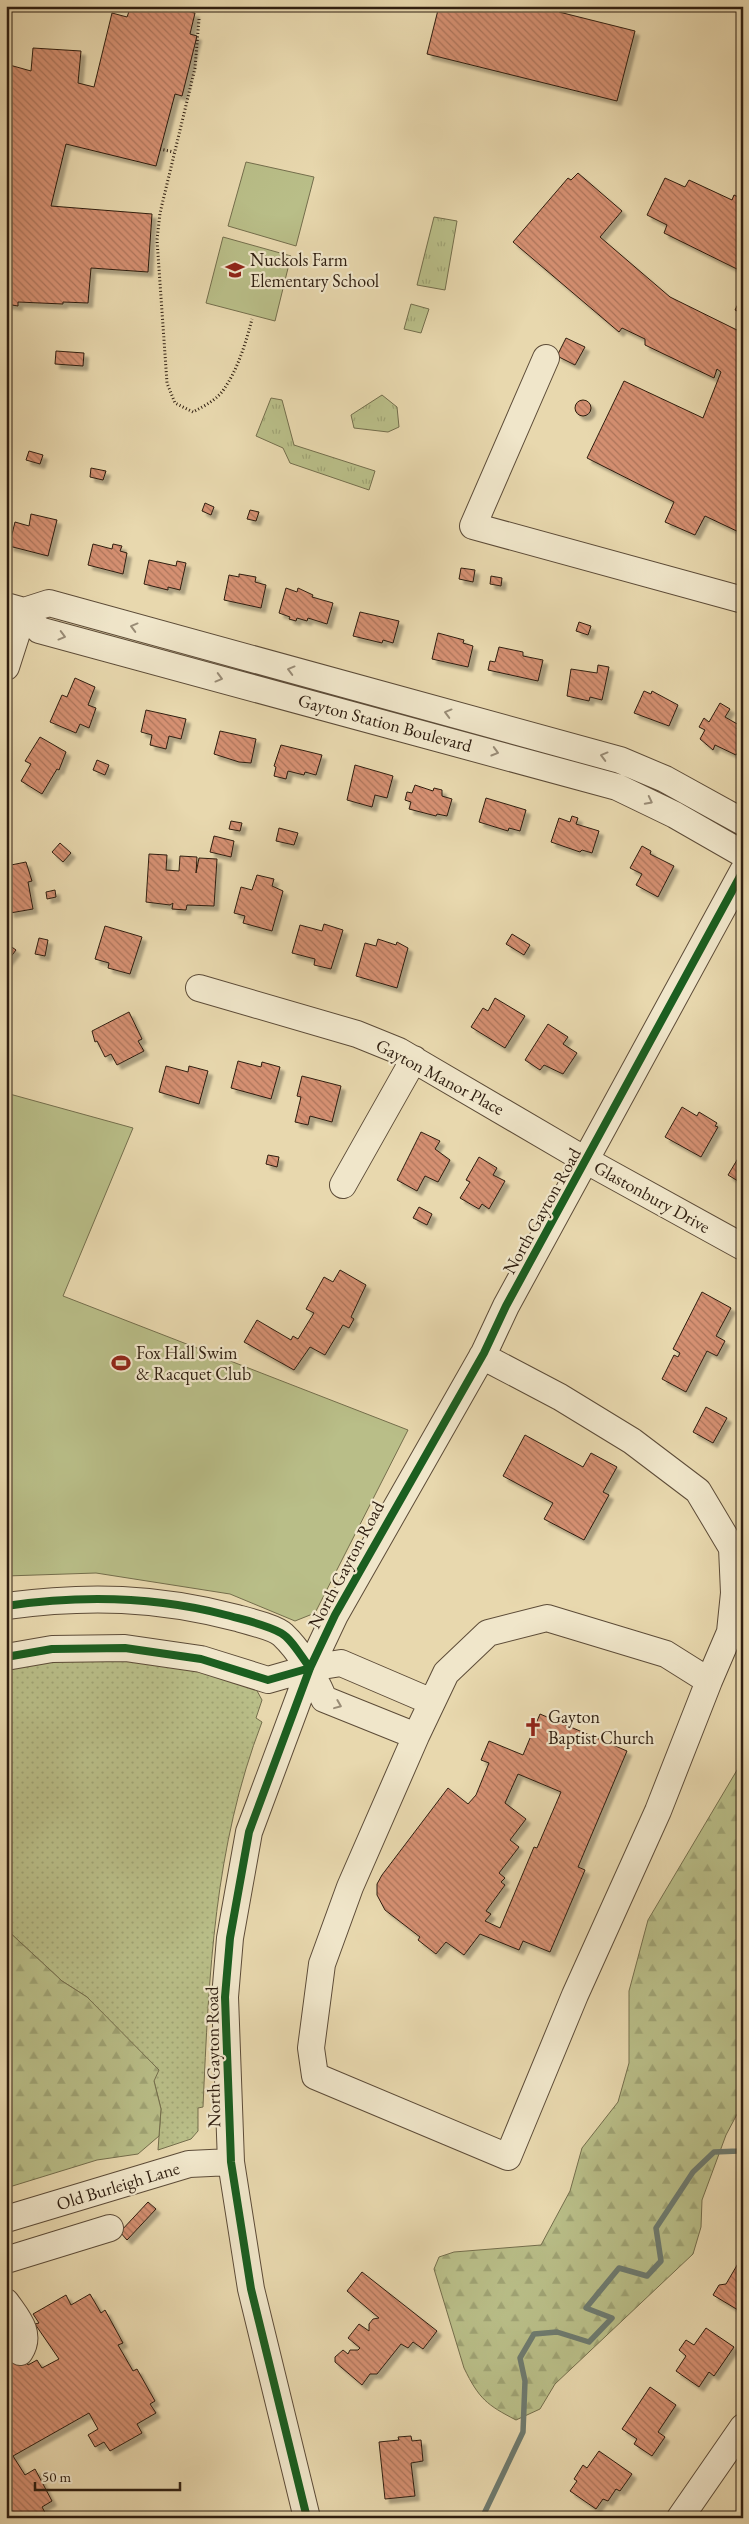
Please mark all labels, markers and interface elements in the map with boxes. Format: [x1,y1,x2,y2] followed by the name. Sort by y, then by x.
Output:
[250,248,379,292] place label: Nuckols Farm Elementary School
[224,259,246,281] school or university icon: Nuckols Farm Elementary School
[131,622,139,632] one-way arrow
[58,630,67,641] one-way arrow
[288,665,296,675] one-way arrow
[215,673,223,683] one-way arrow
[296,688,475,757] street label: Gayton Station Boulevard
[444,708,452,718] one-way arrow
[490,747,498,757] one-way arrow
[601,751,609,761] one-way arrow
[644,795,653,805] one-way arrow
[372,1033,508,1120] street label: Gayton Manor Place
[497,1143,586,1278] street label: North Gayton Road
[590,1155,714,1238] street label: Glastonbury Drive
[136,1341,251,1385] place label: Fox Hall Swim & Racquet Club
[110,1352,132,1374] sports icon: Fox Hall Swim & Racquet Club
[302,1496,389,1632] street label: North Gayton Road
[333,1698,342,1709] one-way arrow
[548,1705,654,1749] place label: Gayton Baptist Church
[522,1716,544,1738] church icon: Gayton Baptist Church
[200,1985,225,2128] street label: North Gayton Road
[54,2156,182,2215] street label: Old Burleigh Lane
[35,2459,180,2491] scale bar
[42,2467,71,2486] text: 50 m

